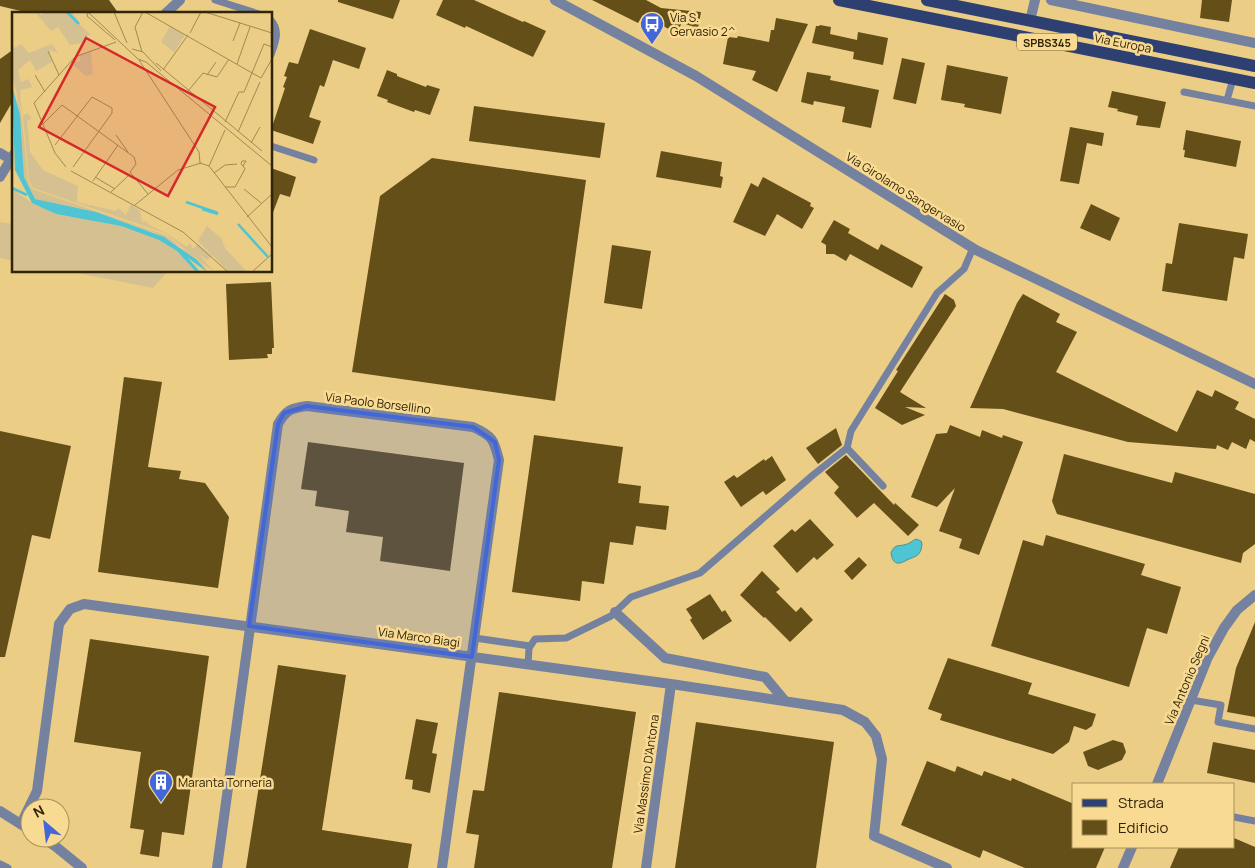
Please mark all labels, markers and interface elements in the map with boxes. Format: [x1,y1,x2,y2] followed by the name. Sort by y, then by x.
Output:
[670,9,736,40] place label: Via S. Gervasio 2^
[639,11,665,45] bus stop icon: Via S. Gervasio 2^
[12,12,272,272] inset map
[1093,29,1153,57] street label: Via Europa
[1017,34,1077,51] road number: SPBS345
[843,148,969,236] street label: Via Girolamo Sangervasio
[324,388,432,418] street label: Via Paolo Borsellino
[377,623,461,651] street label: Via Marco Biagi
[1160,632,1214,728] street label: Via Antonio Segni
[629,713,663,835] street label: Via Massimo D'Antona
[148,769,174,803] building icon: Maranta Torneria
[178,774,272,791] place label: Maranta Torneria
[1072,783,1235,848] legend
[1118,792,1164,813] text: Strada
[20,798,70,848] north arrow
[30,800,48,822] text: N
[1118,817,1169,838] text: Edificio

